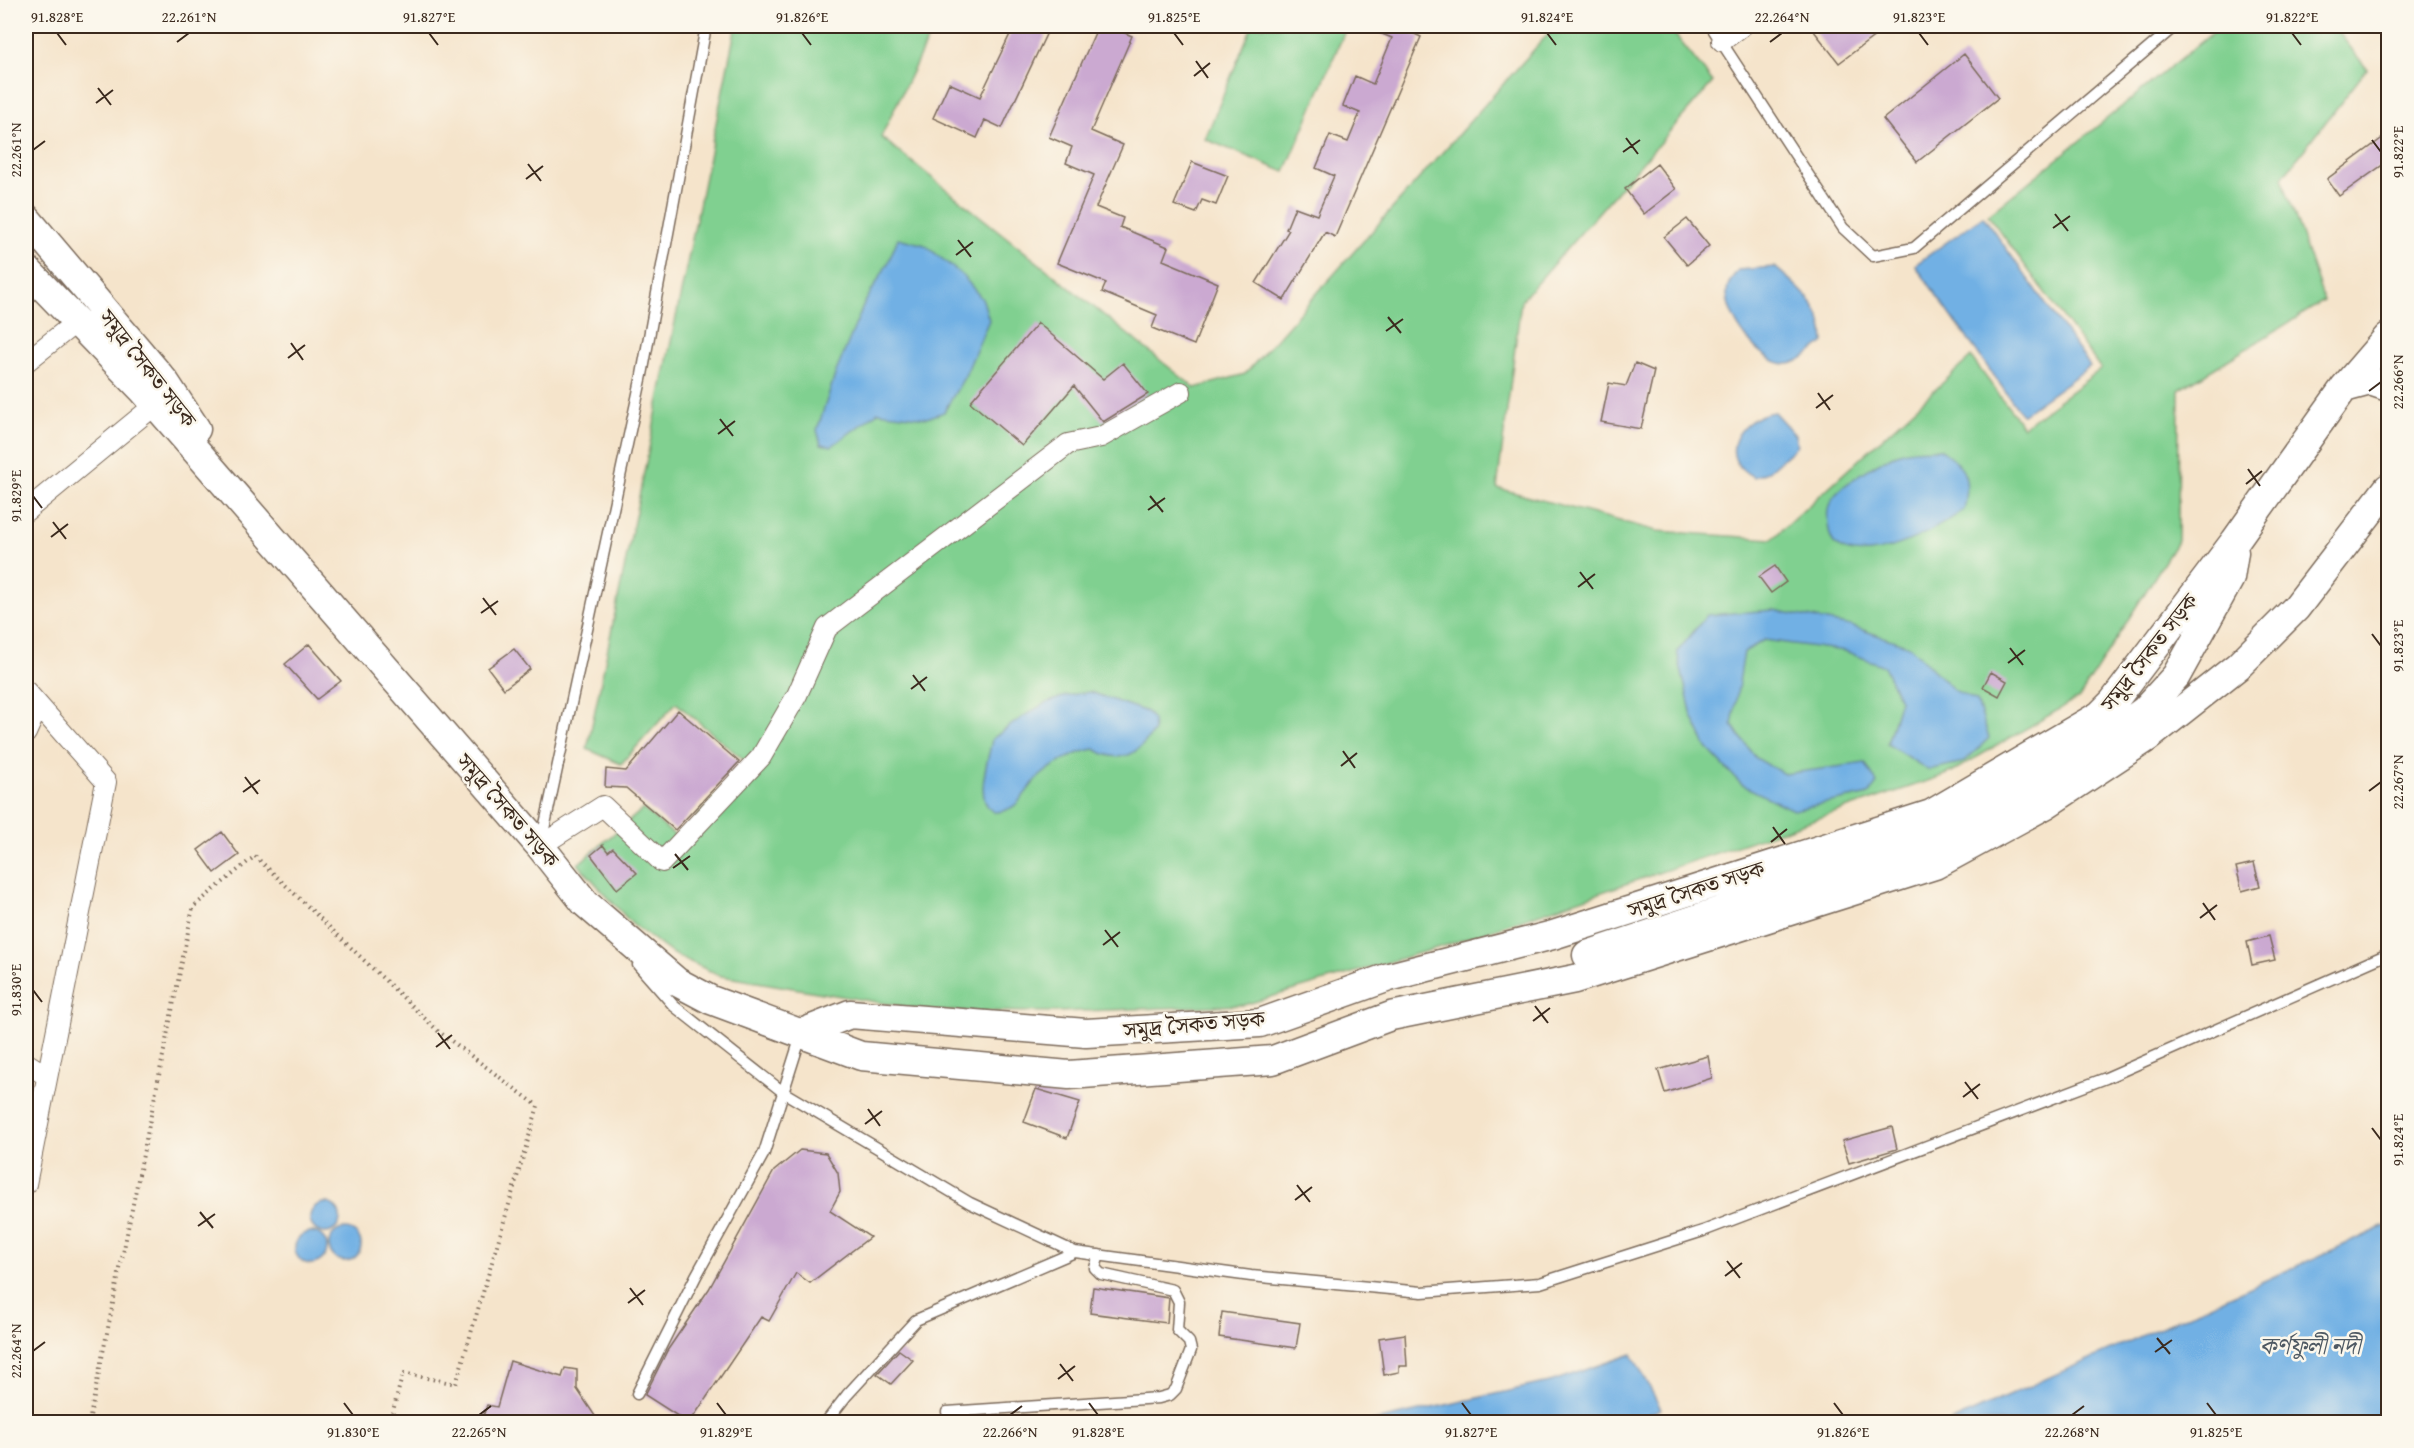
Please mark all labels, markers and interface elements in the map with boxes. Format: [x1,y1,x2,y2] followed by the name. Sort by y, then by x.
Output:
[31,6,84,27] text: 91.828°E
[162,6,217,27] text: 22.261°N
[403,6,456,27] text: 91.827°E
[776,6,829,27] text: 91.826°E
[1148,6,1201,27] text: 91.825°E
[1521,6,1574,27] text: 91.824°E
[1755,6,1810,27] text: 22.264°N
[1893,6,1946,27] text: 91.823°E
[2266,6,2319,27] text: 91.822°E
[5,122,26,177] text: 22.261°N
[2387,125,2408,178] text: 91.822°E
[91,301,205,435] street label: সমুদ্র সৈকত সড়ক
[2387,354,2408,409] text: 22.266°N
[5,469,26,522] text: 91.829°E
[2092,585,2206,719] street label: সমুদ্র সৈকত সড়ক
[2387,619,2408,672] text: 91.823°E
[449,745,568,875] street label: সমুদ্র সৈকত সড়ক
[2387,754,2408,809] text: 22.267°N
[1623,851,1770,926] street label: সমুদ্র সৈকত সড়ক
[5,963,26,1016] text: 91.830°E
[1121,1002,1268,1046] street label: সমুদ্র সৈকত সড়ক
[2387,1113,2408,1166] text: 91.824°E
[5,1323,26,1378] text: 22.264°N
[2259,1328,2364,1363] water label: কর্ণফুলী নদী
[327,1421,380,1442] text: 91.830°E
[452,1421,507,1442] text: 22.265°N
[700,1421,753,1442] text: 91.829°E
[983,1421,1038,1442] text: 22.266°N
[1072,1421,1125,1442] text: 91.828°E
[1445,1421,1498,1442] text: 91.827°E
[1817,1421,1870,1442] text: 91.826°E
[2045,1421,2100,1442] text: 22.268°N
[2190,1421,2243,1442] text: 91.825°E

